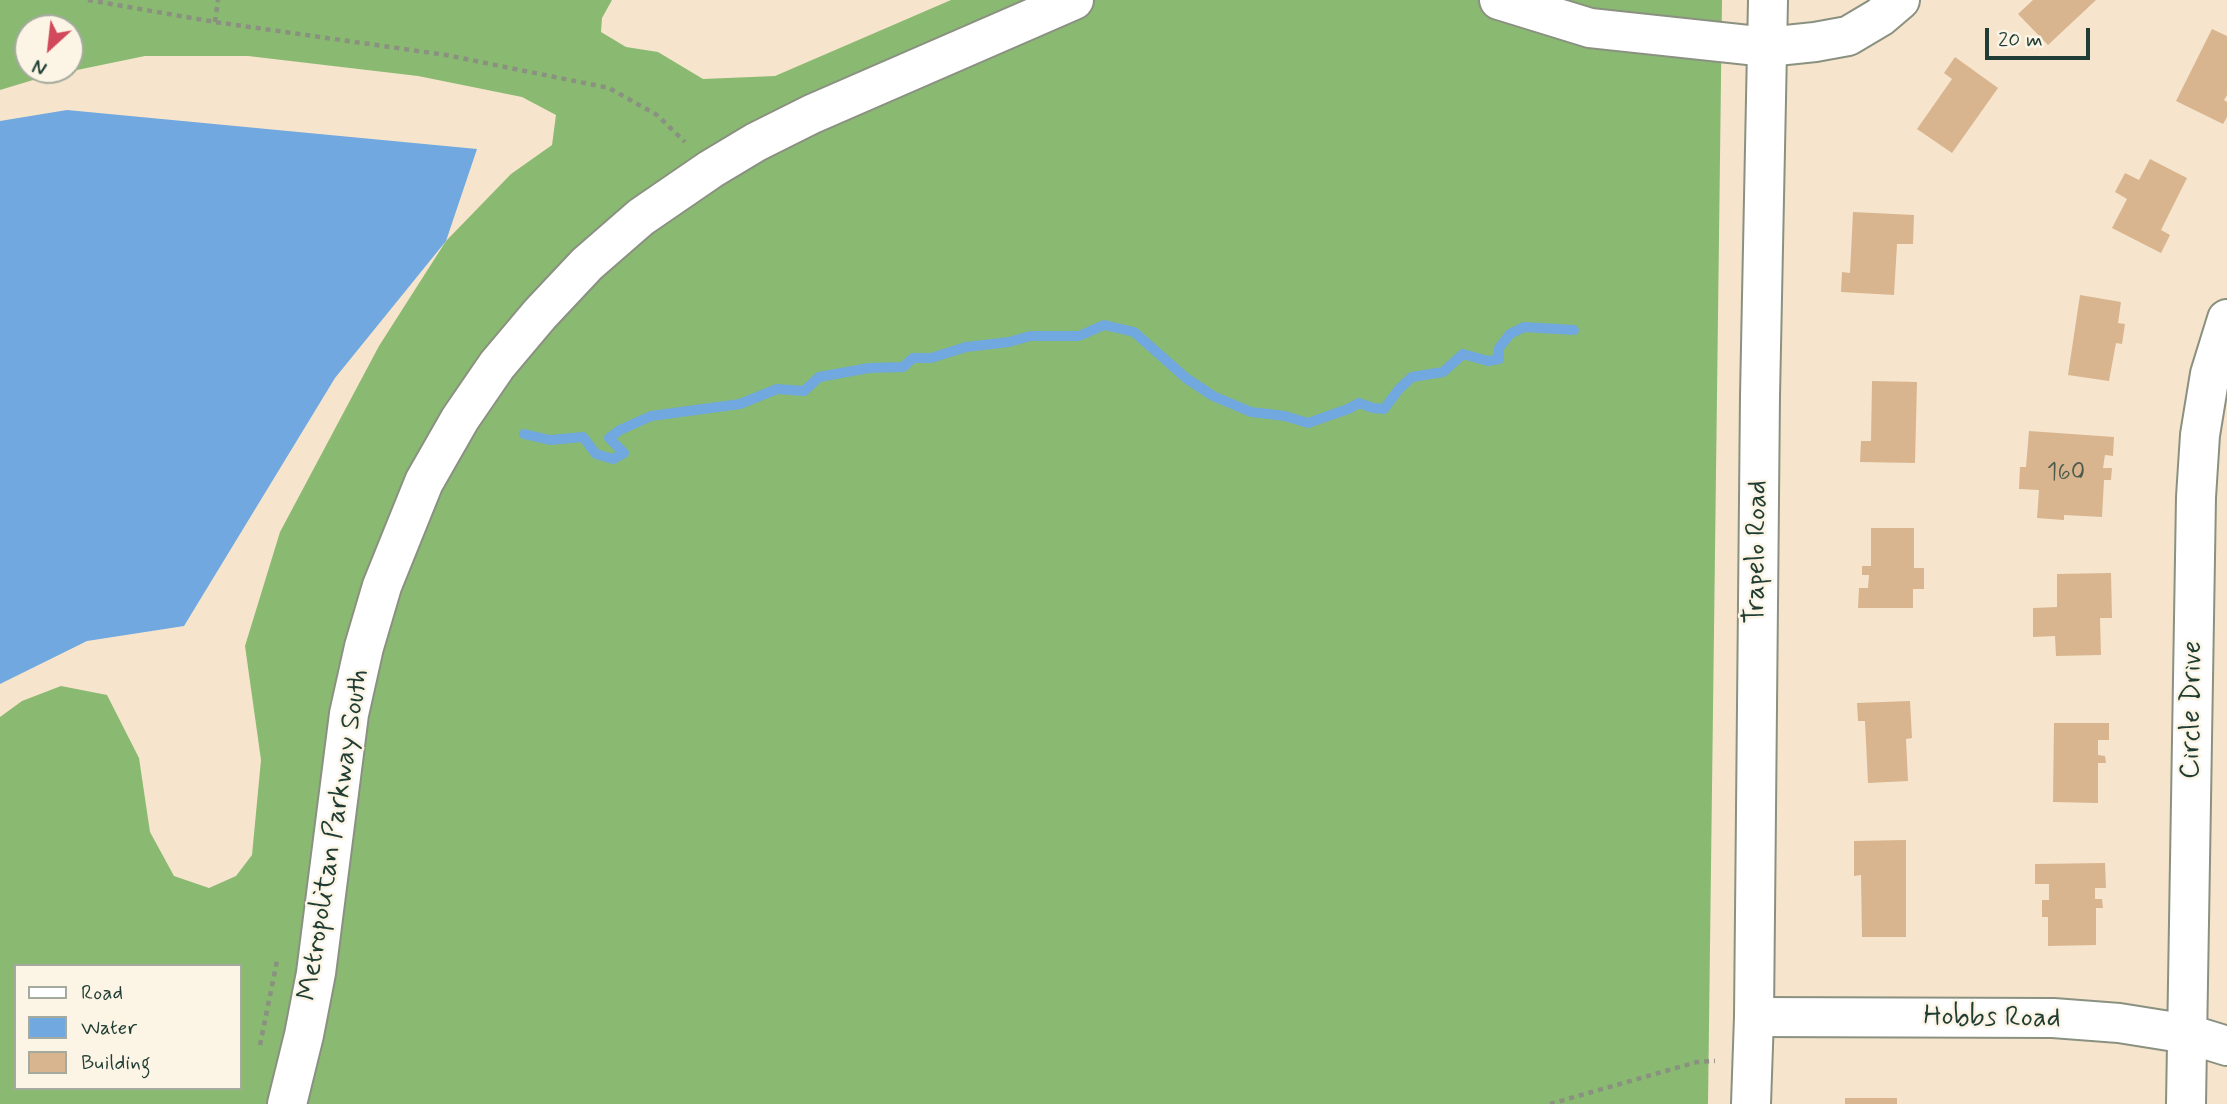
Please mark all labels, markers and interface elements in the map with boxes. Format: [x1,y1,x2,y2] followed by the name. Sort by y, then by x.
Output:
[14,14,84,84] north arrow
[1989,14,2094,58] scale bar
[1998,26,2043,54] text: 20 m
[29,52,51,80] text: N
[2047,460,2085,488] house number: 160
[1740,480,1776,624] street label: Trapelo Road
[2175,641,2211,779] street label: Circle Drive
[292,667,378,1003] street label: Metropolitan Parkway South
[14,964,242,1090] legend
[81,979,123,1007] text: Road
[1923,1001,2061,1037] street label: Hobbs Road
[81,1014,137,1042] text: Water
[81,1049,151,1077] text: Building

